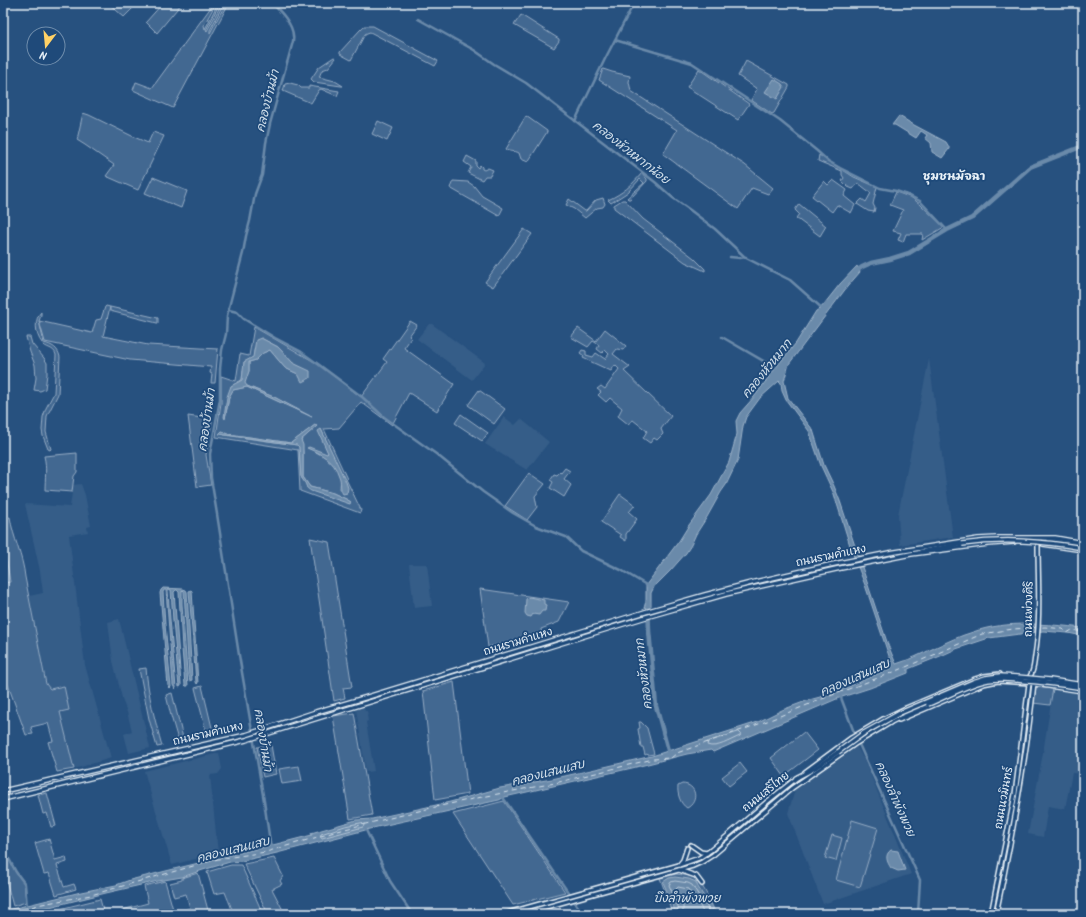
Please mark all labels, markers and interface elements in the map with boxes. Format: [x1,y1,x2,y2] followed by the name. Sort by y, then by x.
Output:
[26,26,66,66] north arrow
[38,45,49,64] text: N
[251,67,285,134] water label: คลองบ้านม้า
[588,117,675,190] water label: คลองหัวหมากน้อย
[923,167,985,186] district label: ชุมชนมัจฉา
[737,334,798,403] water label: คลองหัวหมาก
[193,386,221,453] water label: คลองบ้านม้า
[794,540,868,572] street label: ถนนรามคำแหง
[1020,580,1038,637] street label: ถนนพ่วงศิริ
[481,623,555,661] street label: ถนนรามคำแหง
[630,636,658,710] water label: คลองหัวหมาก
[817,654,894,702] water label: คลองแสนแสบ
[249,707,277,774] water label: คลองบ้านม้า
[171,717,245,751] street label: ถนนรามคำแหง
[510,755,587,791] water label: คลองแสนแสบ
[870,758,921,841] water label: คลองลำพังพวย
[990,765,1018,831] street label: ถนนนวมินทร์
[738,767,794,817] street label: ถนนเสรีไทย
[195,832,272,868] water label: คลองแสนแสบ
[654,889,722,908] water label: บึงลำพังพวย

